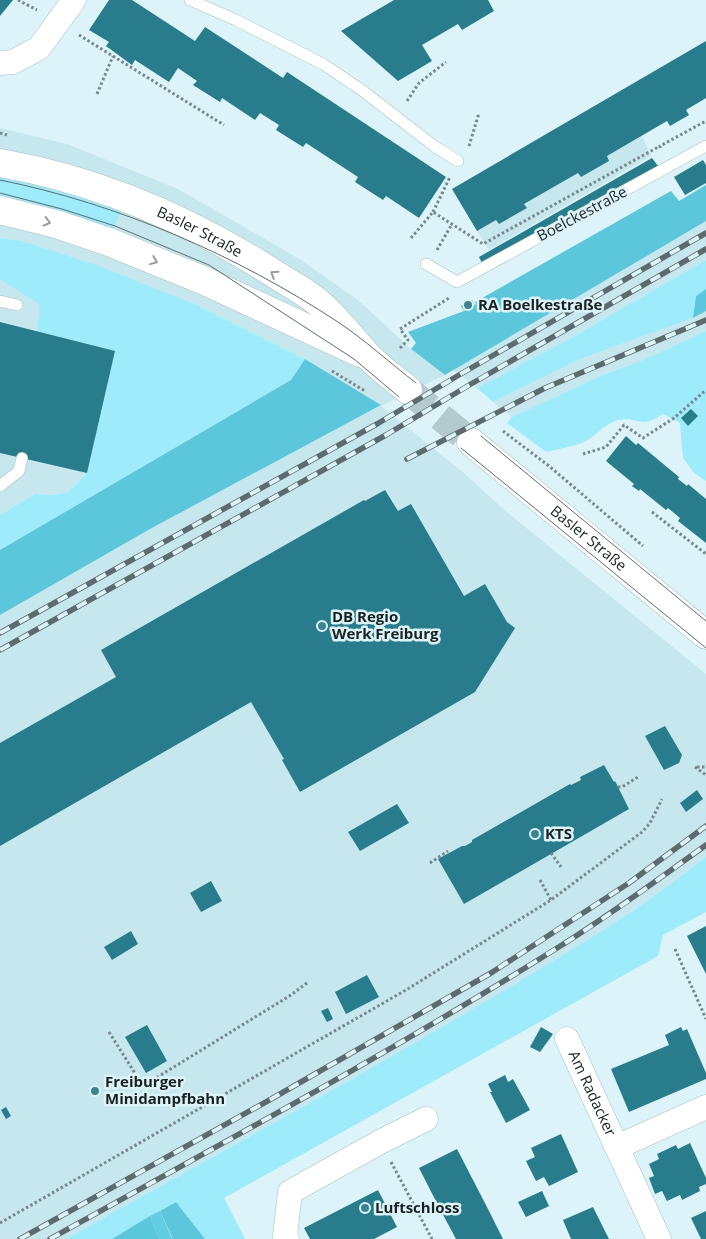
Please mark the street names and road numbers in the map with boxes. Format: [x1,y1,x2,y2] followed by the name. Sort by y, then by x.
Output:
[533,181,630,245] street label: Boelckestraße
[154,201,246,261] street label: Basler Straße
[547,500,632,575] street label: Basler Straße
[565,1047,621,1139] street label: Am Radacker

